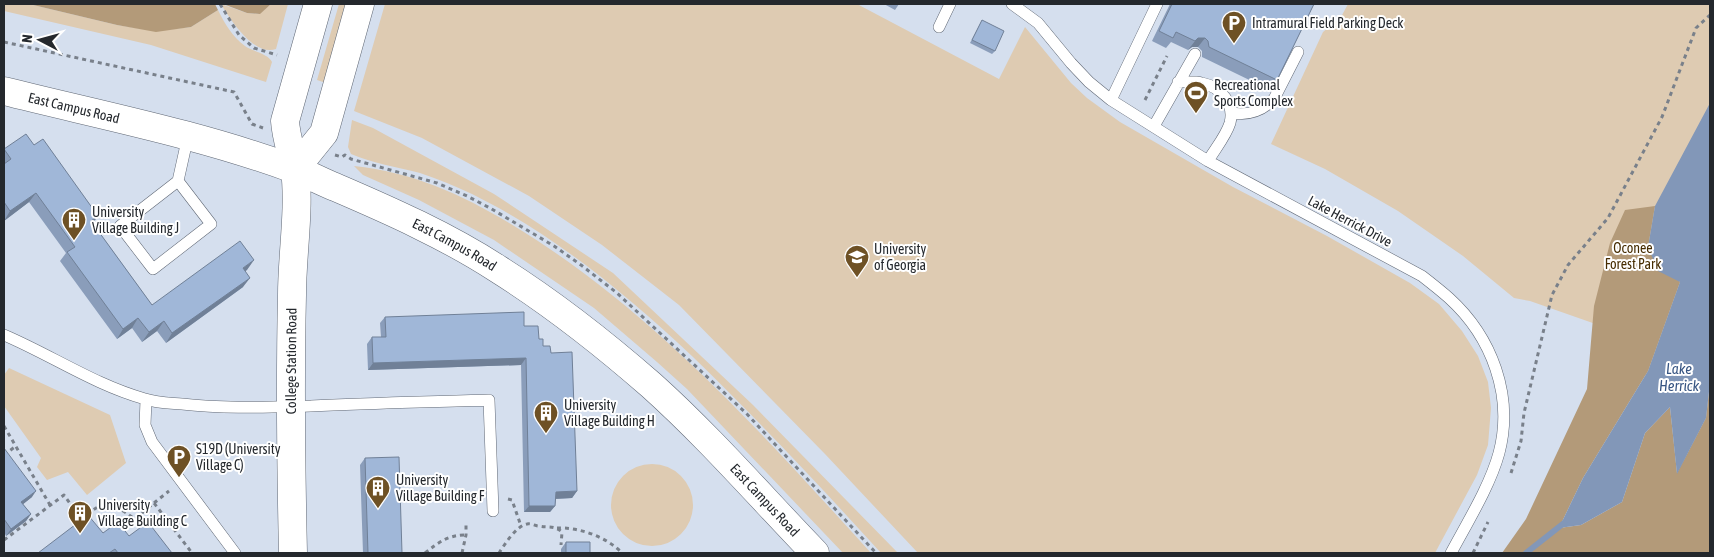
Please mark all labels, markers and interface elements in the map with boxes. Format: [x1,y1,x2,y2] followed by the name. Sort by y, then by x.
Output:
[1221,10,1247,44] parking icon: Intramural Field Parking Deck
[15,15,65,65] north arrow
[1252,15,1403,31] place label: Intramural Field Parking Deck
[19,34,35,44] text: N
[1214,77,1293,109] place label: Recreational Sports Complex
[1183,80,1209,114] sports icon: Recreational Sports Complex
[27,89,121,126] street label: East Campus Road
[1305,192,1395,250] street label: Lake Herrick Drive
[92,204,179,236] place label: University Village Building J
[61,207,87,241] building icon: University Village Building J
[410,215,500,274] street label: East Campus Road
[1605,240,1661,272] park label: Oconee Forest Park
[874,241,927,273] place label: University of Georgia
[844,244,870,278] school or university icon: University of Georgia
[283,308,300,414] street label: College Station Road
[1659,360,1699,394] water label: Lake Herrick
[564,397,655,429] place label: University Village Building H
[533,400,559,434] building icon: University Village Building H
[196,441,281,473] place label: S19D (University Village C)
[166,444,192,478] parking icon: S19D (University Village C)
[727,460,803,540] street label: East Campus Road
[396,472,485,504] place label: University Village Building F
[365,475,391,509] building icon: University Village Building F
[98,497,188,529] place label: University Village Building C
[67,500,93,534] building icon: University Village Building C

